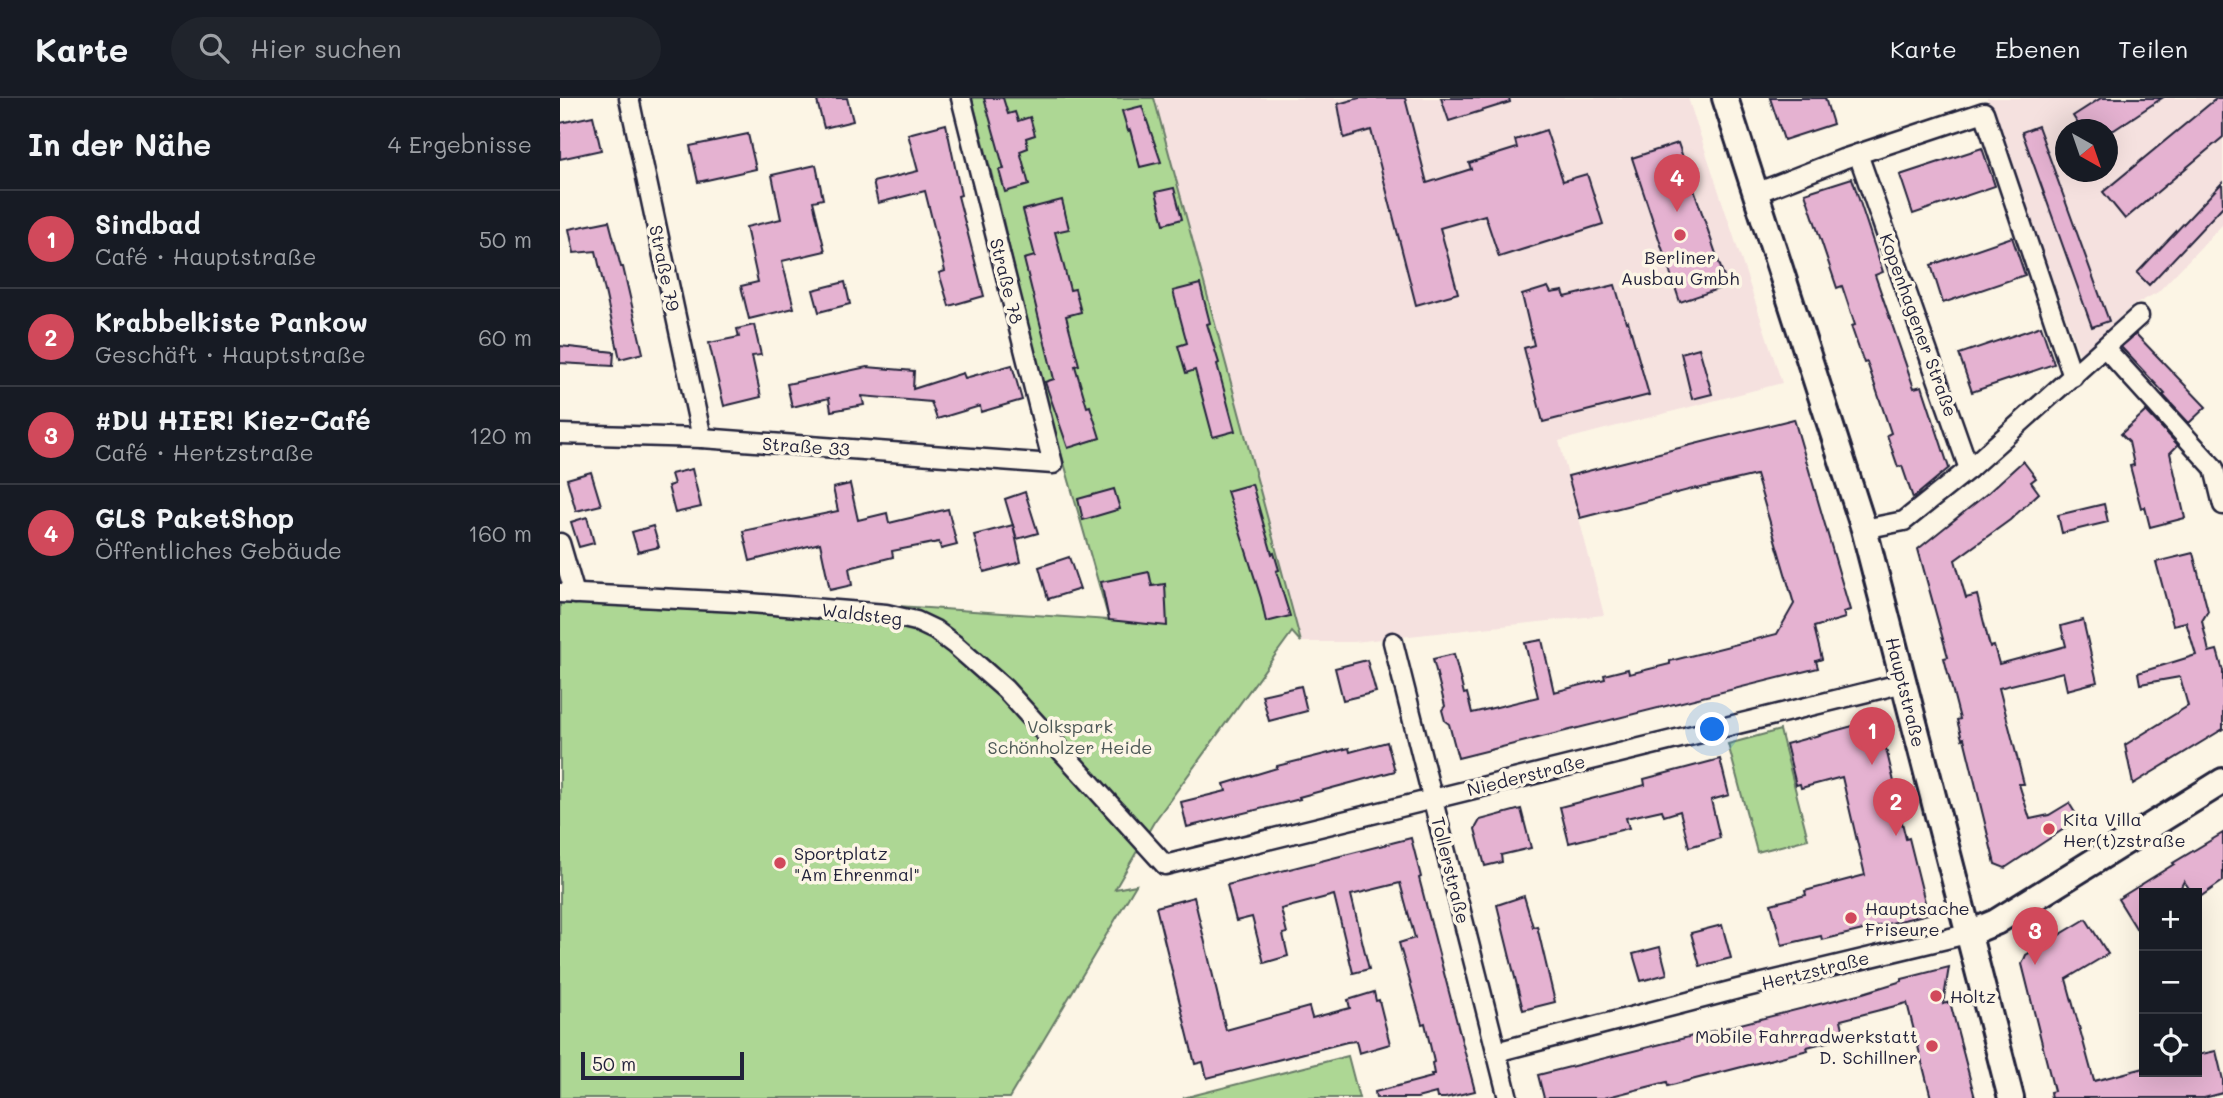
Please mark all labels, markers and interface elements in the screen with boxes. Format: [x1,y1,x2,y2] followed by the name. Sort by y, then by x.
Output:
[171,17,661,80] search box
[35,27,129,70] text: Karte
[195,29,233,67] icon: search
[251,31,402,65] text: Hier suchen
[1890,33,1957,64] text: Karte
[1995,33,2080,64] text: Ebenen
[2118,33,2188,64] text: Teilen
[2055,119,2118,182] north arrow
[28,124,211,164] text: In der Nähe
[388,129,532,159] text: 4 Ergebnisse
[1654,154,1700,212] pin: 4
[95,207,200,241] text: Sindbad
[644,223,686,314] street label: Straße 79
[46,224,56,254] text: 1
[479,224,532,254] text: 50 m
[1672,227,1688,243] marker: Berliner Ausbau Gmbh
[1875,230,1963,420] street label: Kopenhagener Straße
[985,236,1029,326] street label: Straße 78
[95,241,316,271] text: Café · Hauptstraße
[1621,245,1739,290] place label: Berliner Ausbau Gmbh
[95,305,368,339] text: Krabbelkiste Pankow
[45,322,57,352] text: 2
[478,322,532,352] text: 60 m
[95,339,366,369] text: Geschäft · Hauptstraße
[95,403,371,437] text: #DU HIER! Kiez-Café
[44,420,58,450] text: 3
[469,420,532,450] text: 120 m
[761,431,851,461] street label: Straße 33
[95,437,314,467] text: Café · Hertzstraße
[95,501,294,535] text: GLS PaketShop
[44,518,58,548] text: 4
[468,518,532,548] text: 160 m
[95,535,342,565] text: Öffentliches Gebäude
[820,597,904,631] street label: Waldsteg
[1881,635,1931,749] street label: Hauptstraße
[1849,707,1895,765] pin: 1
[1695,712,1729,746] your location
[988,714,1152,759] park label: Volkspark Schönholzer Heide
[1464,749,1588,801] street label: Niederstraße
[1873,778,1919,836] pin: 2
[2063,807,2186,852] place label: Kita Villa Her(t)zstraße
[1426,814,1476,926] street label: Tollerstraße
[2041,821,2057,837] marker: Kita Villa Her(t)zstraße
[794,841,920,886] place label: Sportplatz "Am Ehrenmal"
[772,855,788,871] marker: Sportplatz "Am Ehrenmal"
[2139,888,2202,1077] map controls
[2139,888,2202,951] button: +
[1865,896,1970,941] place label: Hauptsache Friseure
[2012,907,2058,965] pin: 3
[1843,910,1859,926] marker: Hauptsache Friseure
[1759,945,1871,995] street label: Hertzstraße
[2139,951,2202,1014] button: −
[1950,984,1996,1008] place label: Holtz
[1928,988,1944,1004] marker: Holtz
[2139,1014,2202,1077] button: locate
[1695,1024,1918,1069] place label: Mobile Fahrradwerkstatt D. Schillner
[1924,1038,1940,1054] marker: Mobile Fahrradwerkstatt D. Schillner
[581,1049,744,1081] scale bar
[592,1051,636,1076] text: 50 m

